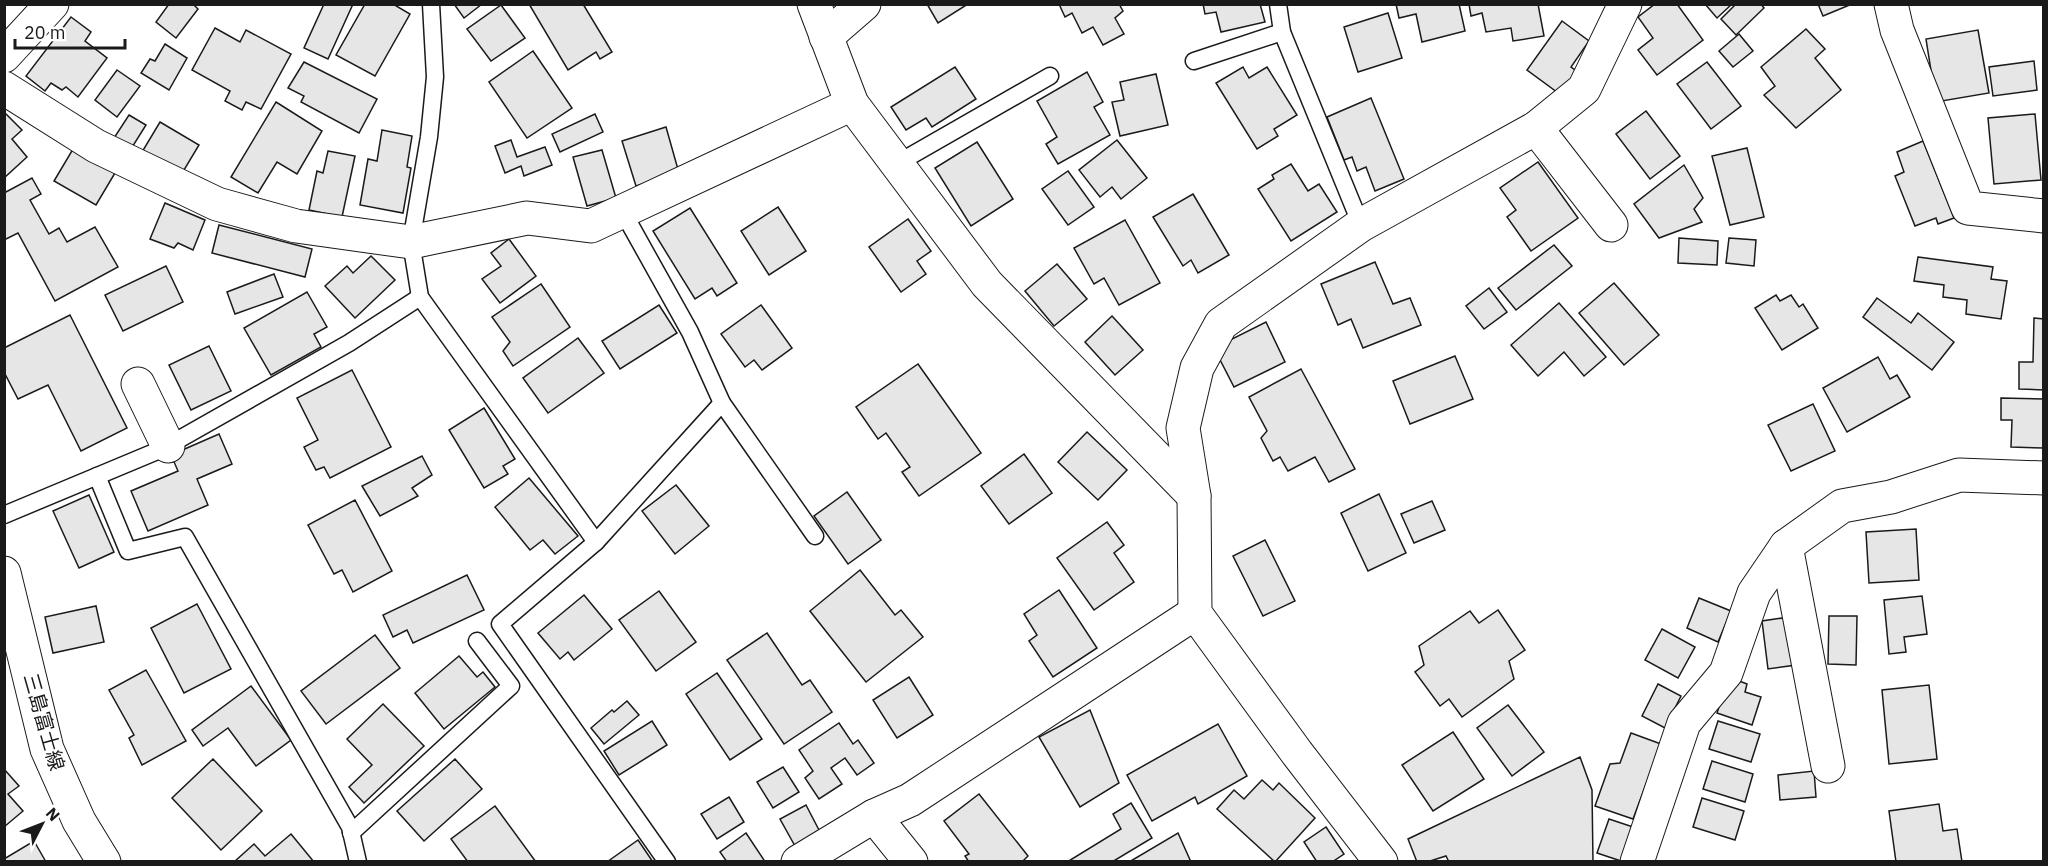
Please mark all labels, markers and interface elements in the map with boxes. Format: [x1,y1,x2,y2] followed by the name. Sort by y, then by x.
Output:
[15,12,124,50] scale bar
[24,21,66,44] text: 20 m
[18,670,71,774] street label: 三島富士線
[12,794,72,854] north arrow
[42,803,64,825] text: N

